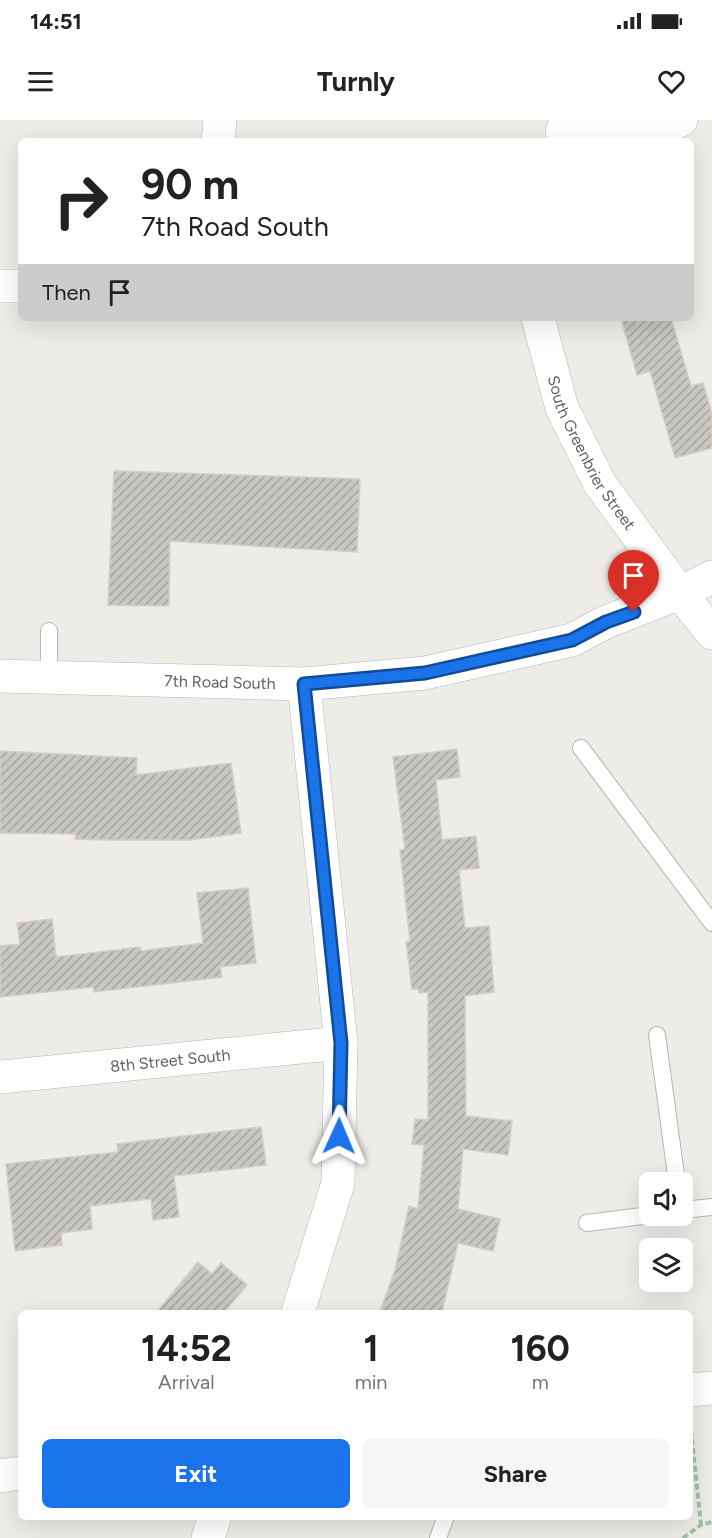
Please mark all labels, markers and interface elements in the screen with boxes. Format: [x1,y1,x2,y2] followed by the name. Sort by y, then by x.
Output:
[30,8,82,35] text: 14:51
[24,65,57,98] icon: menu
[317,65,395,98] text: Turnly
[655,65,688,98] icon: heart
[141,159,239,210] text: 90 m
[42,162,120,240] icon: right
[141,210,329,243] text: 7th Road South
[103,276,136,309] icon: arrive
[42,279,91,306] text: Then
[544,373,639,534] street label: South Greenbrier Street
[608,550,659,612] pin
[617,559,650,592] icon: arrive
[164,671,276,693] street label: 7th Road South
[109,1045,231,1076] street label: 8th Street South
[307,1104,371,1168] position arrow
[639,1172,693,1292] map controls
[639,1172,693,1226] button: sound
[639,1238,693,1292] button: layers
[141,1327,232,1370] text: 14:52
[363,1327,379,1370] text: 1
[511,1327,570,1370] text: 160
[158,1370,215,1394] text: Arrival
[355,1370,388,1394] text: min
[532,1370,549,1394] text: m
[42,1439,350,1508] button: Exit
[362,1439,669,1508] button: Share

